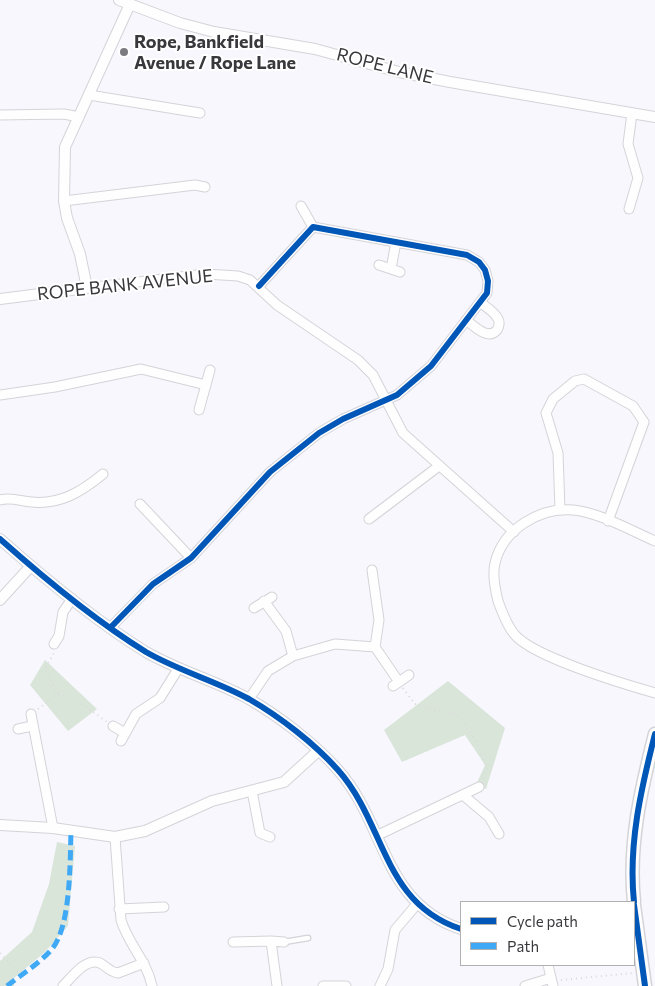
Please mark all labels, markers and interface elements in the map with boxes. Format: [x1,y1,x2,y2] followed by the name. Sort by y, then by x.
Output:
[134,31,296,74] place label: Rope, Bankfield Avenue / Rope Lane
[334,44,436,88] street label: ROPE LANE
[118,46,130,58] marker: Rope, Bankfield Avenue / Rope Lane
[36,265,214,305] street label: ROPE BANK AVENUE
[460,901,635,966] legend
[507,912,578,930] text: Cycle path
[507,937,539,955] text: Path

